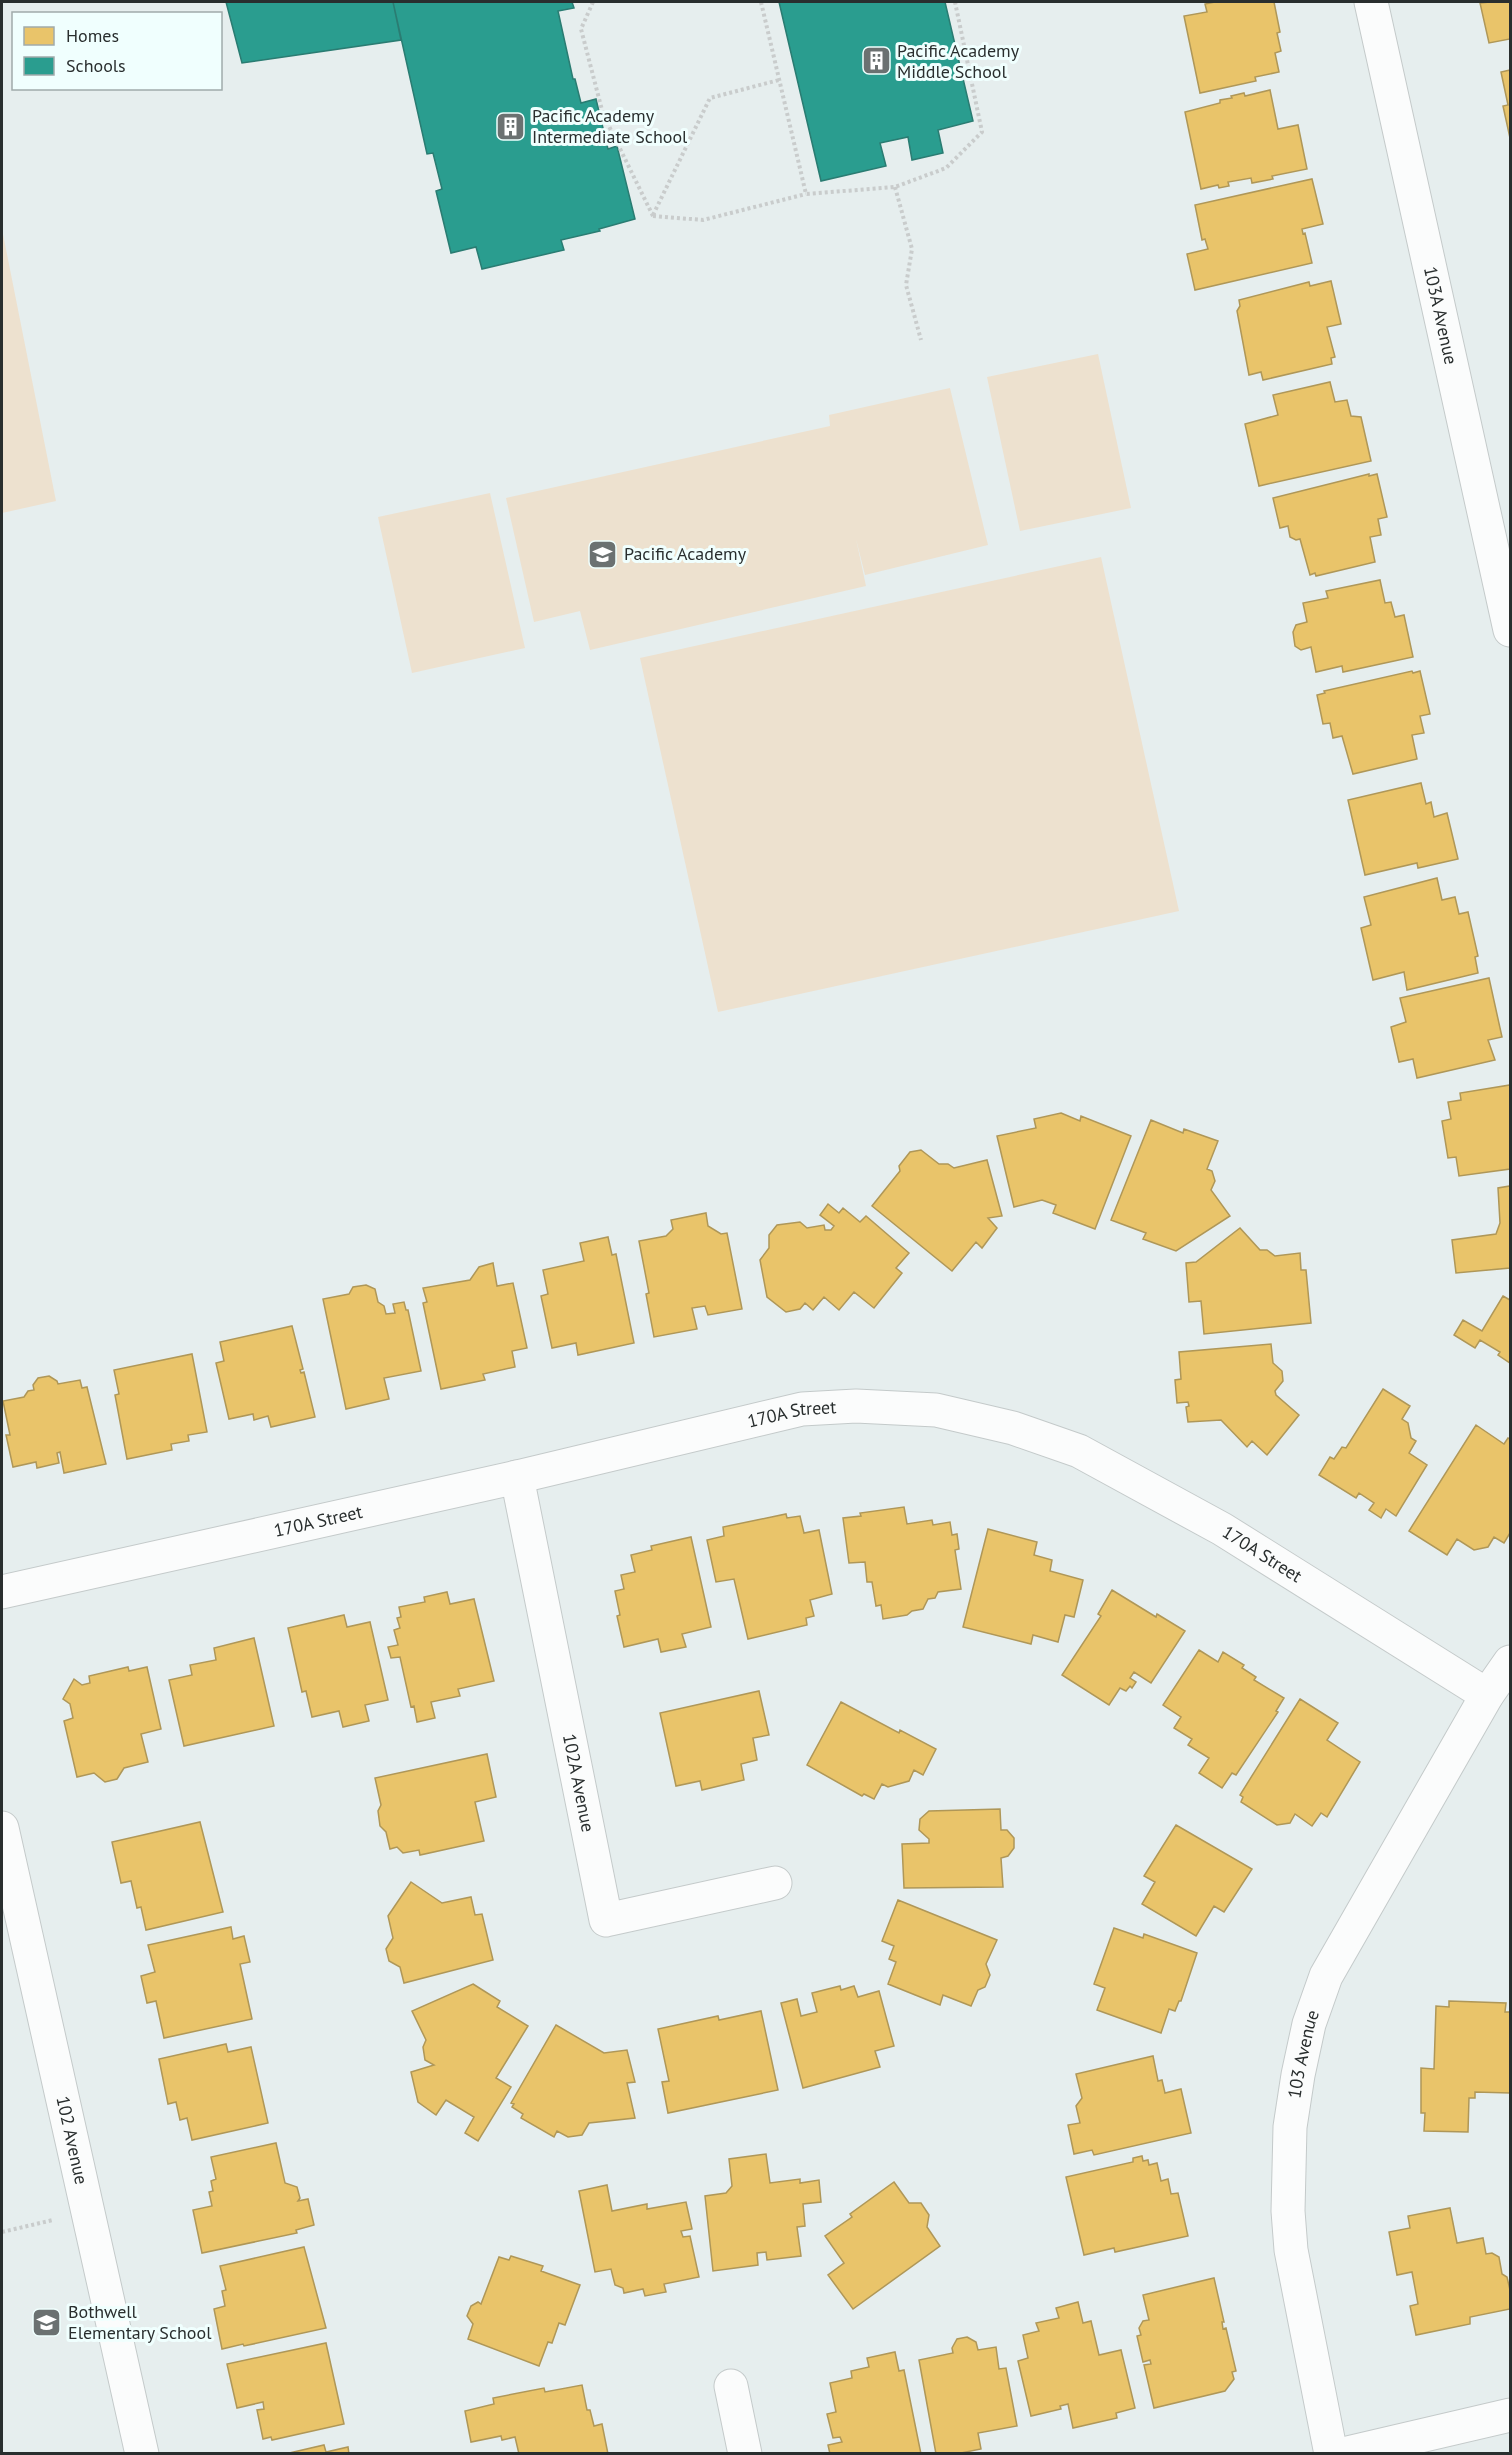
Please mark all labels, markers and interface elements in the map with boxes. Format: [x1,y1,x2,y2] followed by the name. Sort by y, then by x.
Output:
[12,12,222,90] legend
[66,24,119,47] text: Homes
[897,39,1020,83] place label: Pacific Academy Middle School
[860,45,892,77] building icon: Pacific Academy Middle School
[66,54,126,77] text: Schools
[532,104,688,148] place label: Pacific Academy Intermediate School
[495,110,527,142] building icon: Pacific Academy Intermediate School
[1419,264,1463,366] street label: 103A Avenue
[587,538,619,570] school or university icon: Pacific Academy
[624,542,747,565] place label: Pacific Academy
[745,1395,837,1433] street label: 170A Street
[272,1500,365,1542] street label: 170A Street
[1218,1520,1307,1587] street label: 170A Street
[558,1732,600,1834] street label: 102A Avenue
[1283,2007,1324,2100] street label: 103 Avenue
[51,2094,93,2187] street label: 102 Avenue
[68,2300,212,2344] place label: Bothwell Elementary School
[31,2306,63,2338] school or university icon: Bothwell Elementary School

